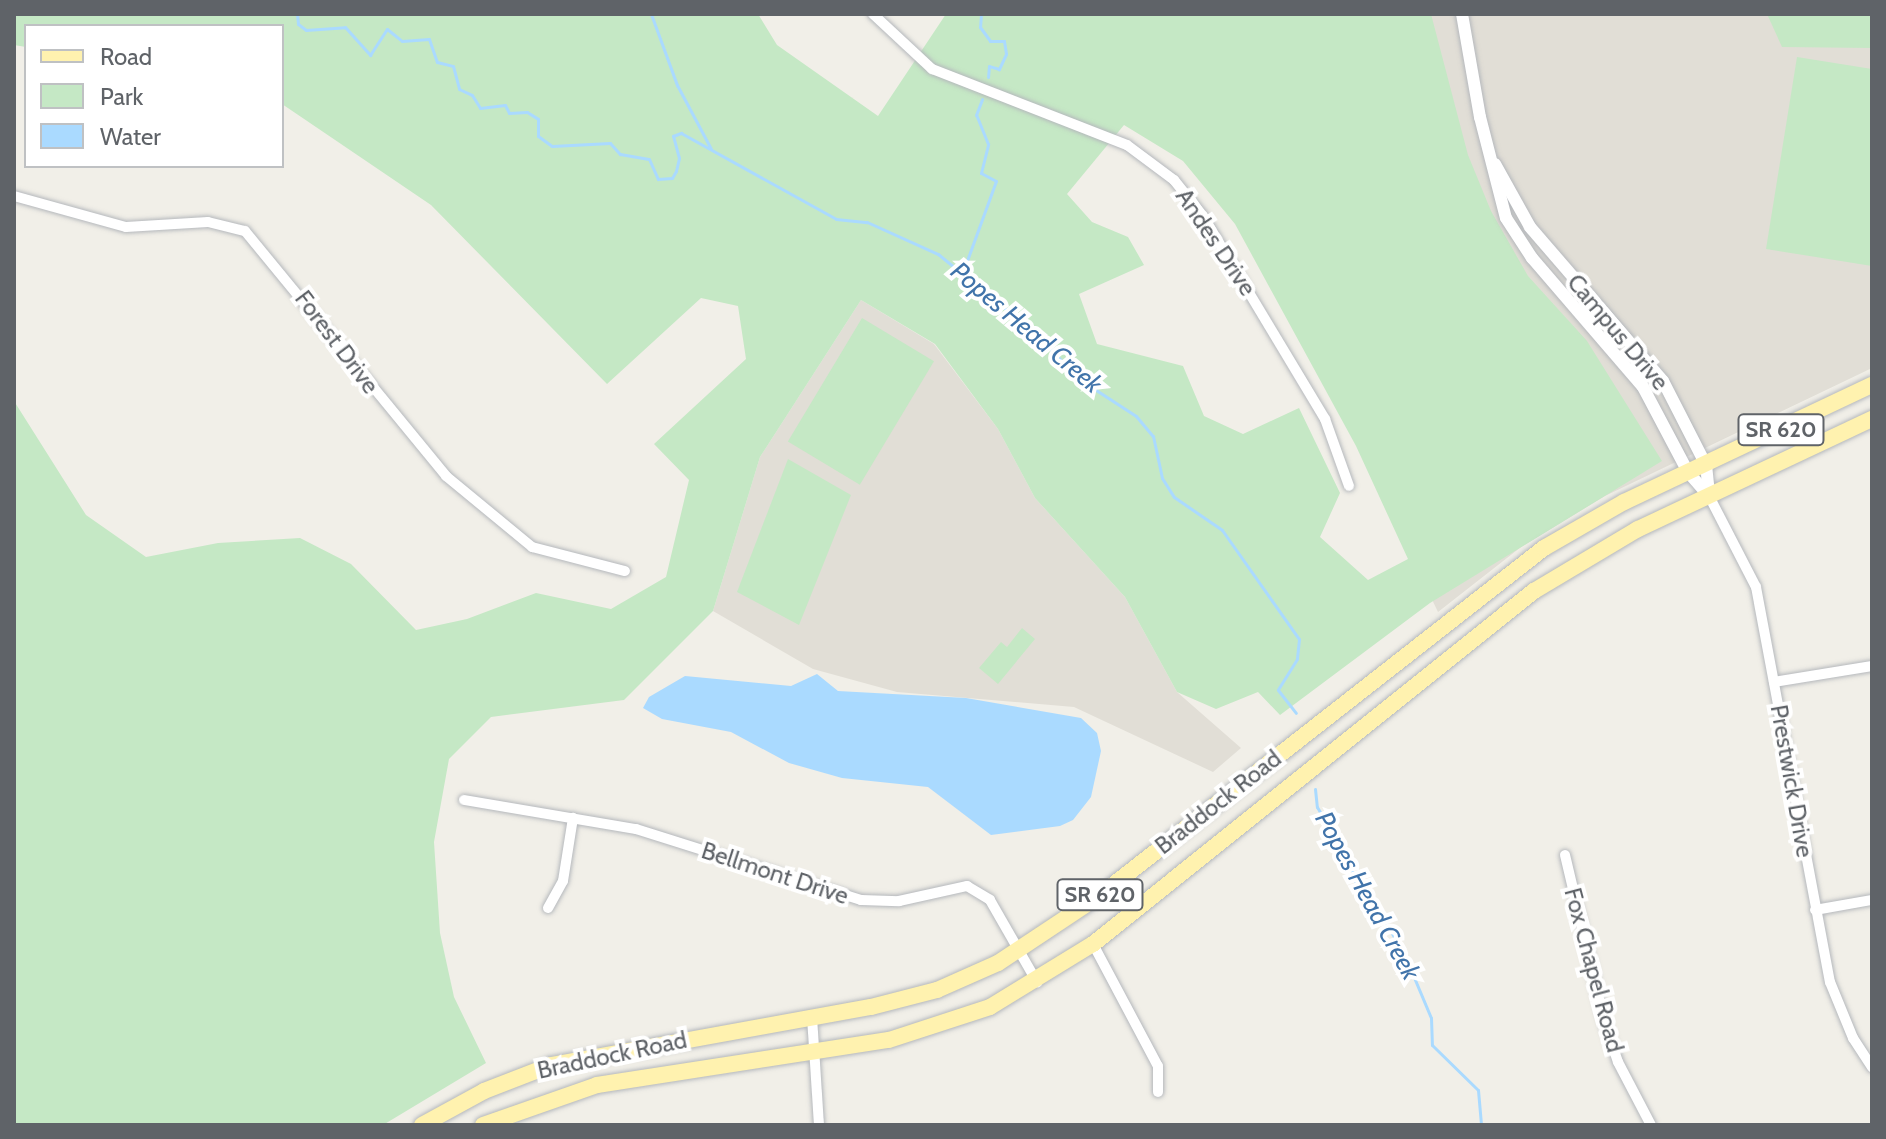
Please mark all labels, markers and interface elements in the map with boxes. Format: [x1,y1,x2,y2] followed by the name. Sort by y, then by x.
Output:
[24,24,284,168] legend
[100,42,152,71] text: Road
[100,82,143,111] text: Park
[100,122,161,151] text: Water
[1170,183,1262,301] street label: Andes Drive
[944,256,1108,400] water label: Popes Head Creek
[1561,268,1675,396] street label: Campus Drive
[289,285,385,399] street label: Forest Drive
[1737,412,1825,448] road number: SR 620
[1764,702,1820,860] street label: Prestwick Drive
[1149,744,1287,860] street label: Braddock Road
[1308,806,1426,986] water label: Popes Head Creek
[698,836,852,910] street label: Bellmont Drive
[1056,877,1144,913] road number: SR 620
[1558,885,1630,1055] street label: Fox Chapel Road
[535,1025,689,1085] street label: Braddock Road

